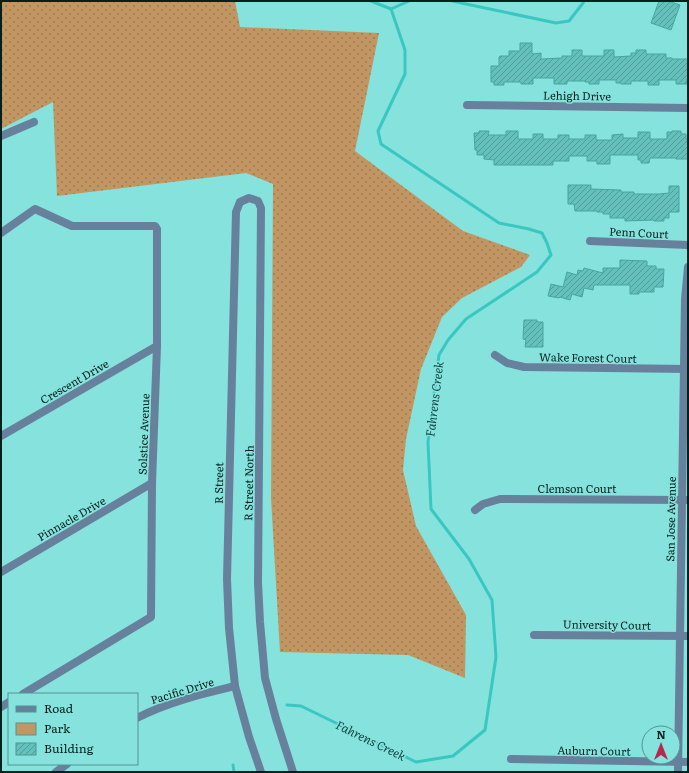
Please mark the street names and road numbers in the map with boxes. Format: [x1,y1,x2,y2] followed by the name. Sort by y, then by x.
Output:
[543,86,611,104] street label: Lehigh Drive
[609,222,670,242] street label: Penn Court
[539,348,638,366] street label: Wake Forest Court
[37,355,112,407] street label: Crescent Drive
[134,393,152,475] street label: Solstice Avenue
[239,445,257,521] street label: R Street North
[210,461,226,504] street label: R Street
[661,476,679,562] street label: San Jose Avenue
[538,480,617,496] street label: Clemson Court
[34,492,108,544] street label: Pinnacle Drive
[563,615,652,633] street label: University Court
[148,673,216,707] street label: Pacific Drive
[557,741,631,759] street label: Auburn Court

